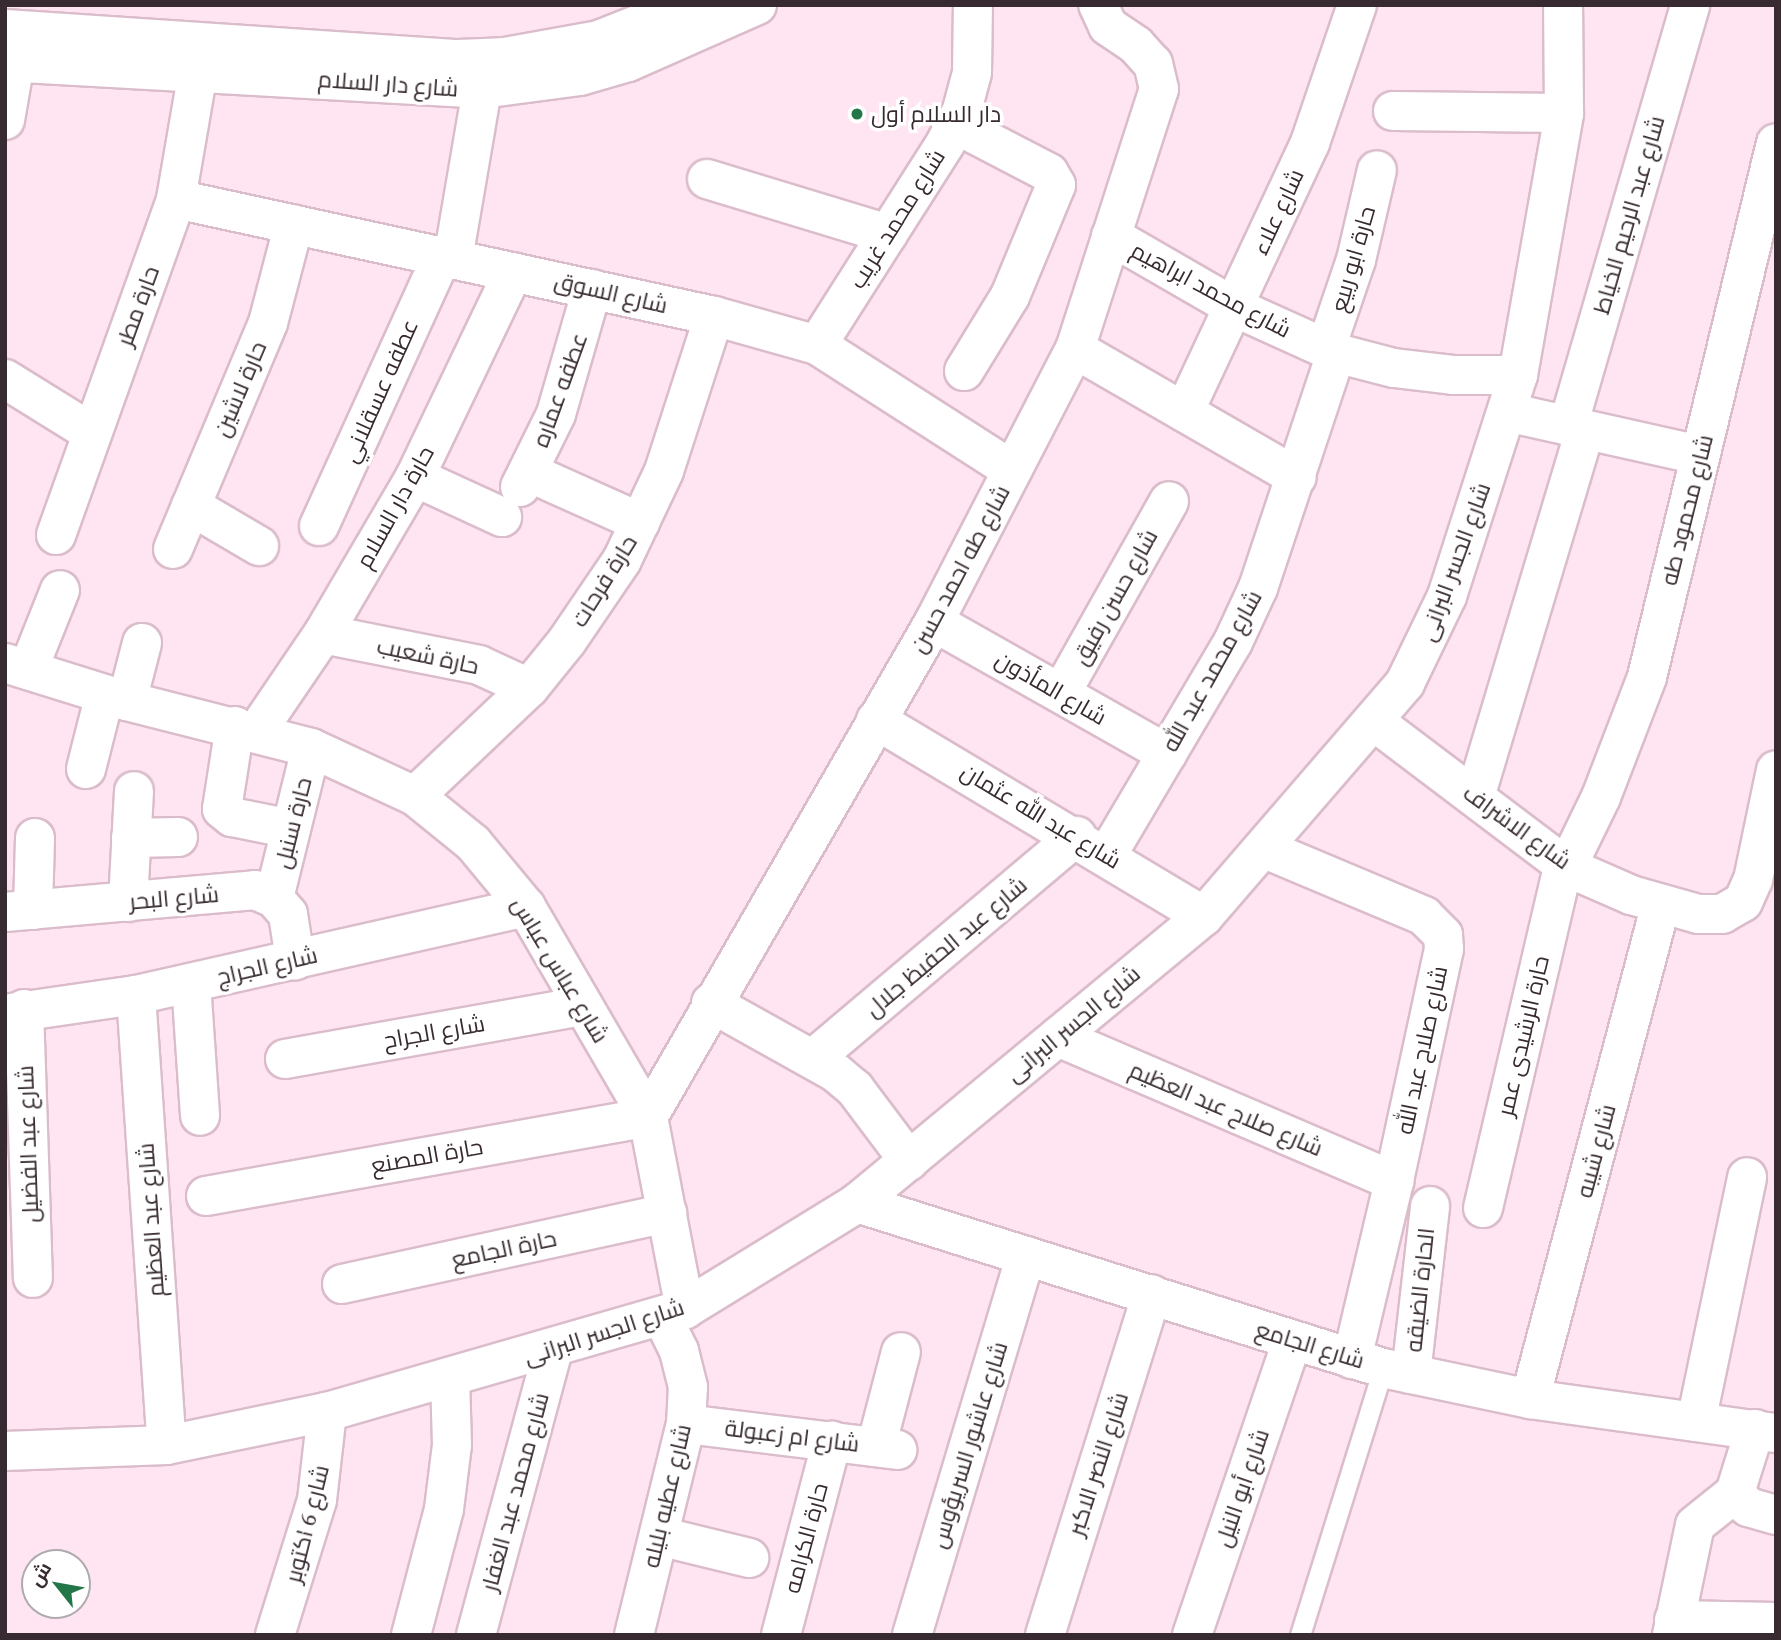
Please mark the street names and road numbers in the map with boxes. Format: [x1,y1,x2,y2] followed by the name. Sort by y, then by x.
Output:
[317,65,459,103] street label: شارع دار السلام
[1587,113,1671,317] street label: شارع عبد الرحيم الخياط
[843,144,951,294] street label: شارع محمد غريب
[1246,165,1310,259] street label: شارع علاء
[1325,203,1381,315] street label: حارة ابو ربيع
[1126,236,1296,344] street label: شارع محمد ابراهيم
[111,262,165,350] street label: حارة مطر
[552,267,670,319] street label: شارع السوق
[336,315,424,467] street label: عطفه عسقلاني
[527,329,593,451] street label: عطفه عماره
[208,337,272,441] street label: حارة لاشين
[1655,432,1719,588] street label: شارع محمود طه
[350,441,440,573] street label: حارة دار السلام
[1414,479,1496,645] street label: شارع الجسر البرانى
[904,480,1016,658] street label: شارع طه احمد حسن
[1066,524,1164,670] street label: شارع حسن رفيق
[565,530,643,632] street label: حارة فرحات
[1156,586,1268,756] street label: شارع محمد عبد الله
[374,632,482,680] street label: حارة شعيب
[991,645,1111,731] street label: شارع المأذون
[956,757,1126,875] street label: شارع عبد الله عثمان
[268,775,318,871] street label: حارة سنبل
[1458,779,1576,875] street label: شارع الاشراف
[859,871,1033,1023] street label: شارع عبد الحفيظ جلال
[128,880,220,916] street label: شارع البحر
[506,892,614,1048] street label: شارع عباس عباس
[214,941,320,991] street label: شارع الجراج
[1491,953,1555,1119] street label: حارة الرشيدى عمر
[1000,960,1146,1088] street label: شارع الجسر البرانى
[1391,963,1453,1137] street label: شارع صلاح عبد الله
[381,1009,487,1055] street label: شارع الجراح
[1125,1056,1327,1162] street label: شارع صلاح عبد العظيم
[11,1065,45,1223] street label: شارع عبد الفضيل
[1570,1101,1622,1201] street label: شارع شيبه
[369,1133,485,1179] street label: حارة المصنع
[132,1142,170,1298] street label: شارع عبد العظيم
[449,1224,559,1274] street label: حارة الجامع
[1400,1226,1440,1354] street label: الحارة الضيقه
[520,1293,688,1371] street label: شارع الجسر البرانى
[1252,1315,1368,1375] street label: شارع الجامع
[924,1338,1014,1552] street label: شارع عاشور السريؤوس
[1062,1389,1134,1539] street label: شارع النصر الاكبر
[475,1390,555,1594] street label: شارع محمد عبد الغفار
[723,1414,861,1458] street label: شارع ام زعبولة
[637,1422,697,1570] street label: شارع عطيه بليله
[1209,1425,1275,1551] street label: شارع أبو النيل
[279,1462,335,1586] street label: شارع 6 اكتوبر
[778,1480,834,1596] street label: حارة الكرامه

